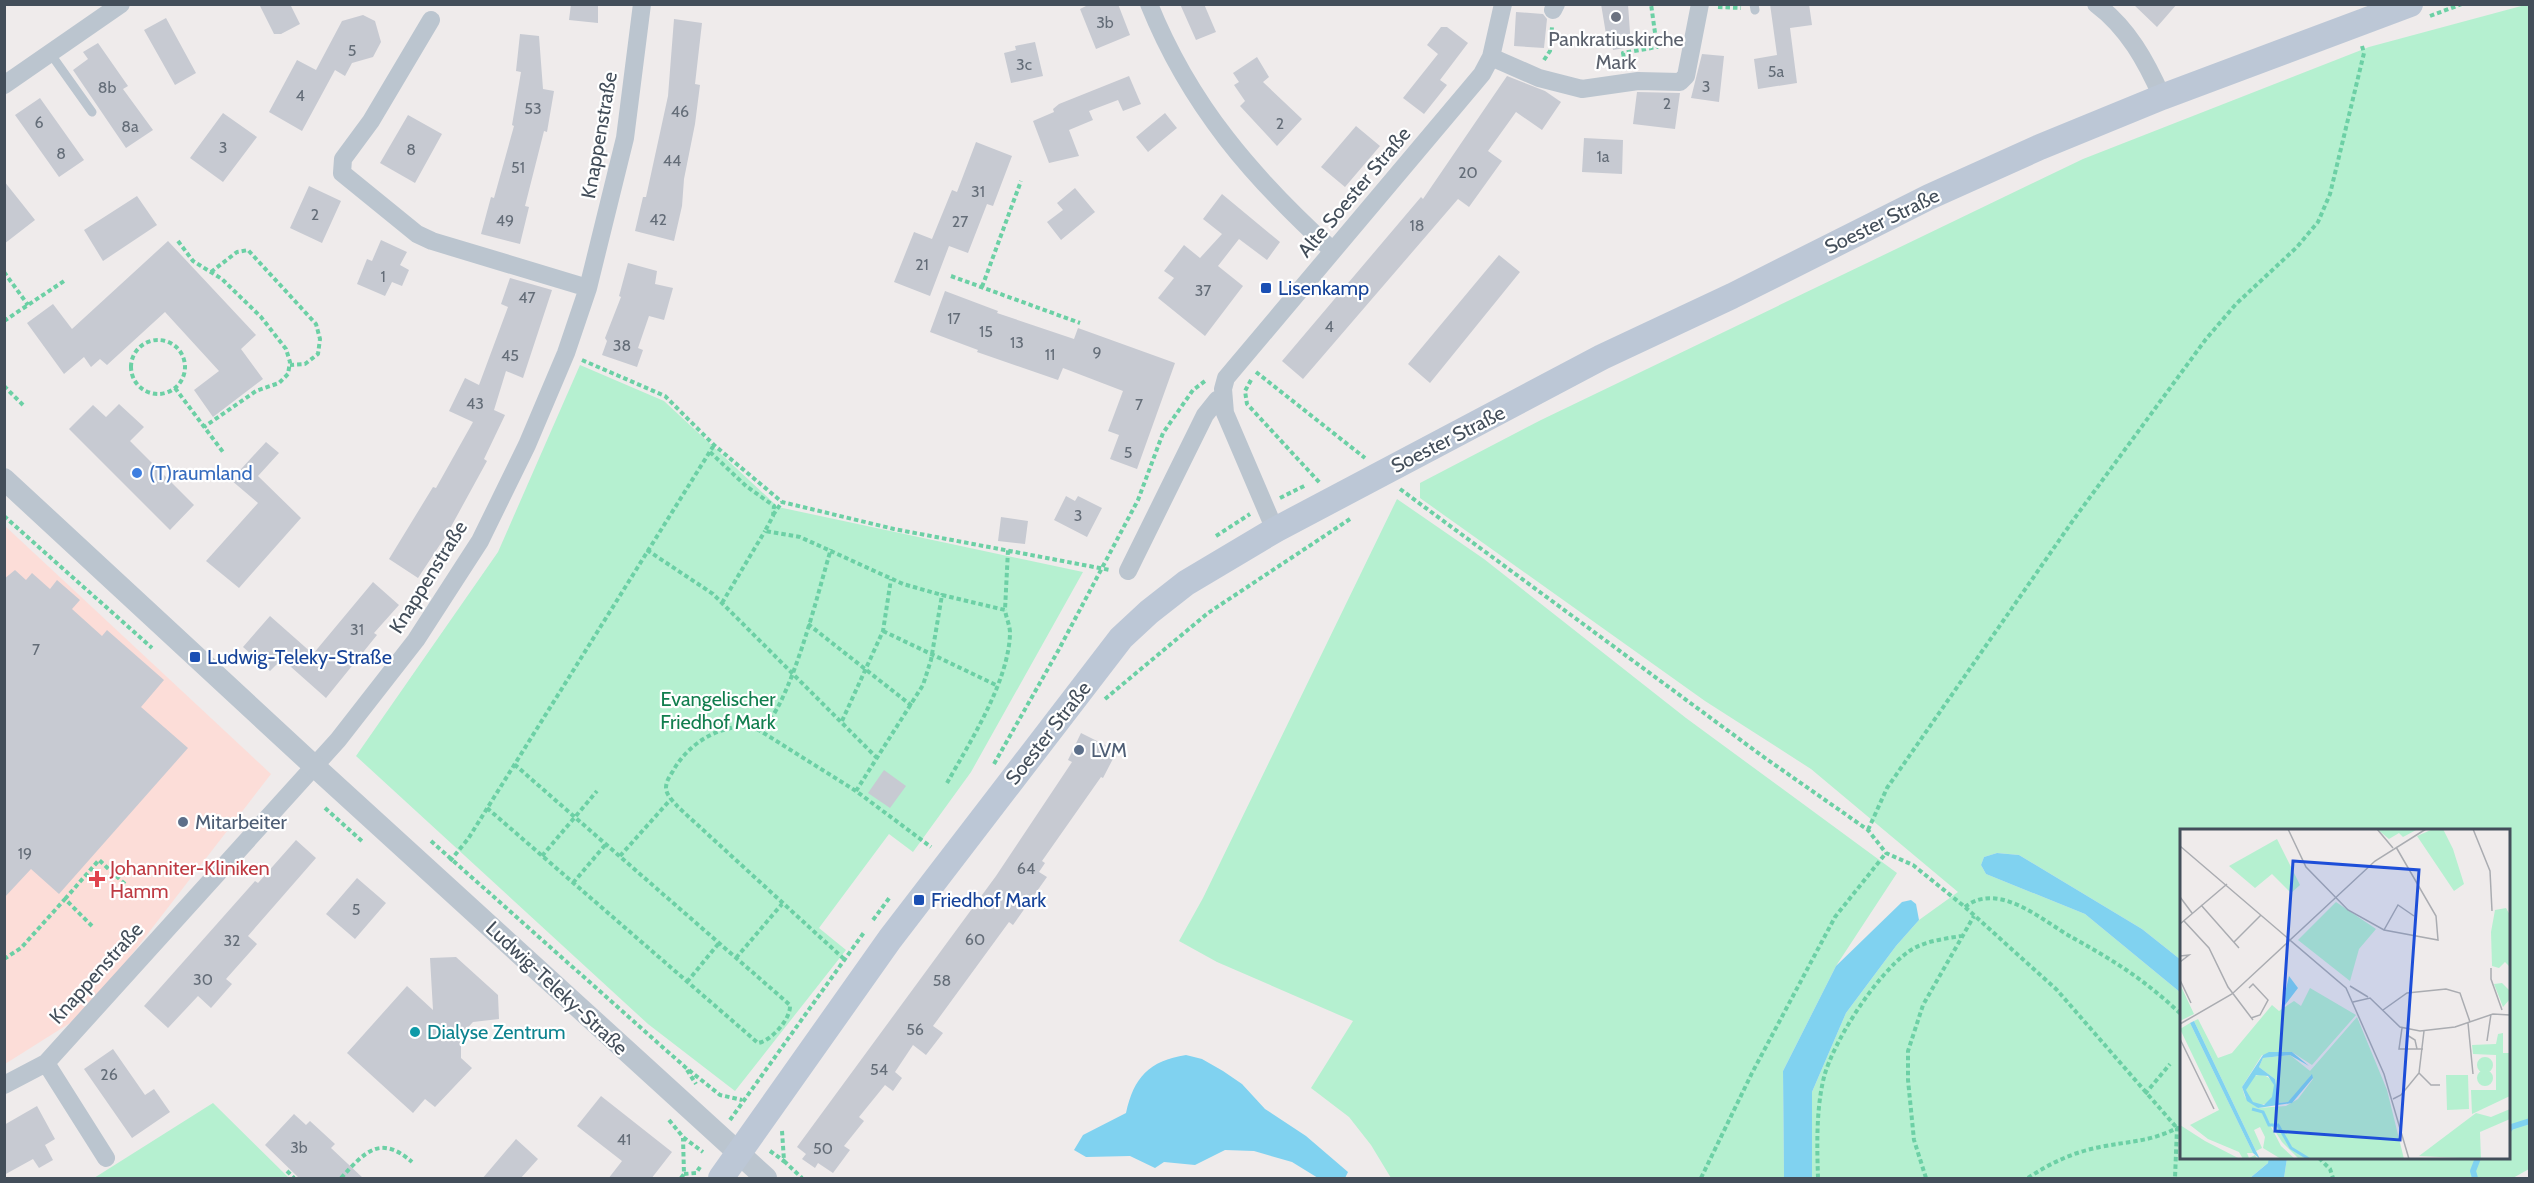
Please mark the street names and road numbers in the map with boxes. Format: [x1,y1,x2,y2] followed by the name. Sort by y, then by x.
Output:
[576,70,622,200] street label: Knappenstraße
[1293,122,1415,262] street label: Alte Soester Straße
[1821,183,1943,259] street label: Soester Straße
[1387,400,1509,478] street label: Soester Straße
[384,516,472,638] street label: Knappenstraße
[1000,677,1096,789] street label: Soester Straße
[481,916,633,1060] street label: Ludwig-Teleky-Straße
[44,917,148,1029] street label: Knappenstraße

